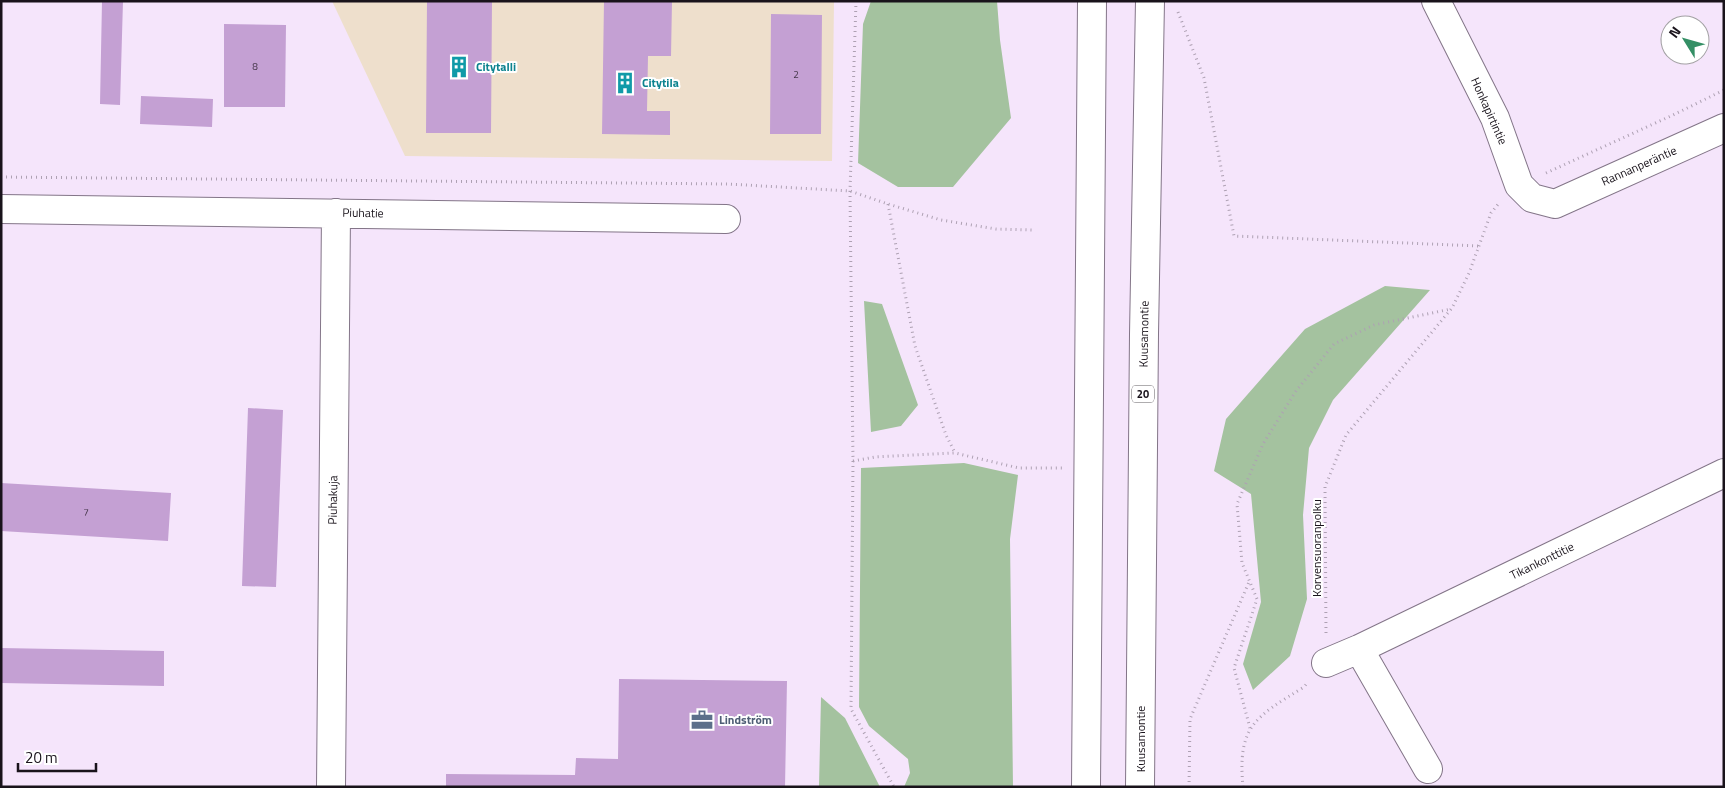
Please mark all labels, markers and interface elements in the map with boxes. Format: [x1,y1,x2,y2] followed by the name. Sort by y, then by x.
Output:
[1660,15,1710,65] north arrow
[1663,22,1686,42] text: N
[446,54,472,80] building icon: Citytalli
[476,57,516,76] place label: Citytalli
[252,59,258,74] house number: 8
[793,67,799,82] house number: 2
[612,70,638,96] building icon: Citytila
[642,73,679,92] place label: Citytila
[1466,74,1513,147] street label: Honkapirtintie
[1598,140,1679,191] street label: Rannanperäntie
[342,203,384,222] street label: Piuhatie
[1133,300,1154,367] street label: Kuusamontie
[1132,386,1154,402] road number: 20
[323,475,342,525] street label: Piuhakuja
[1307,499,1326,597] street label: Korvensuoranpolku
[83,505,89,520] house number: 7
[1506,537,1577,584] street label: Tikankonttitie
[1131,706,1150,772] street label: Kuusamontie
[689,707,715,733] office icon: Lindström
[719,710,772,729] place label: Lindström
[18,740,95,772] scale bar
[25,746,58,769] text: 20 m

